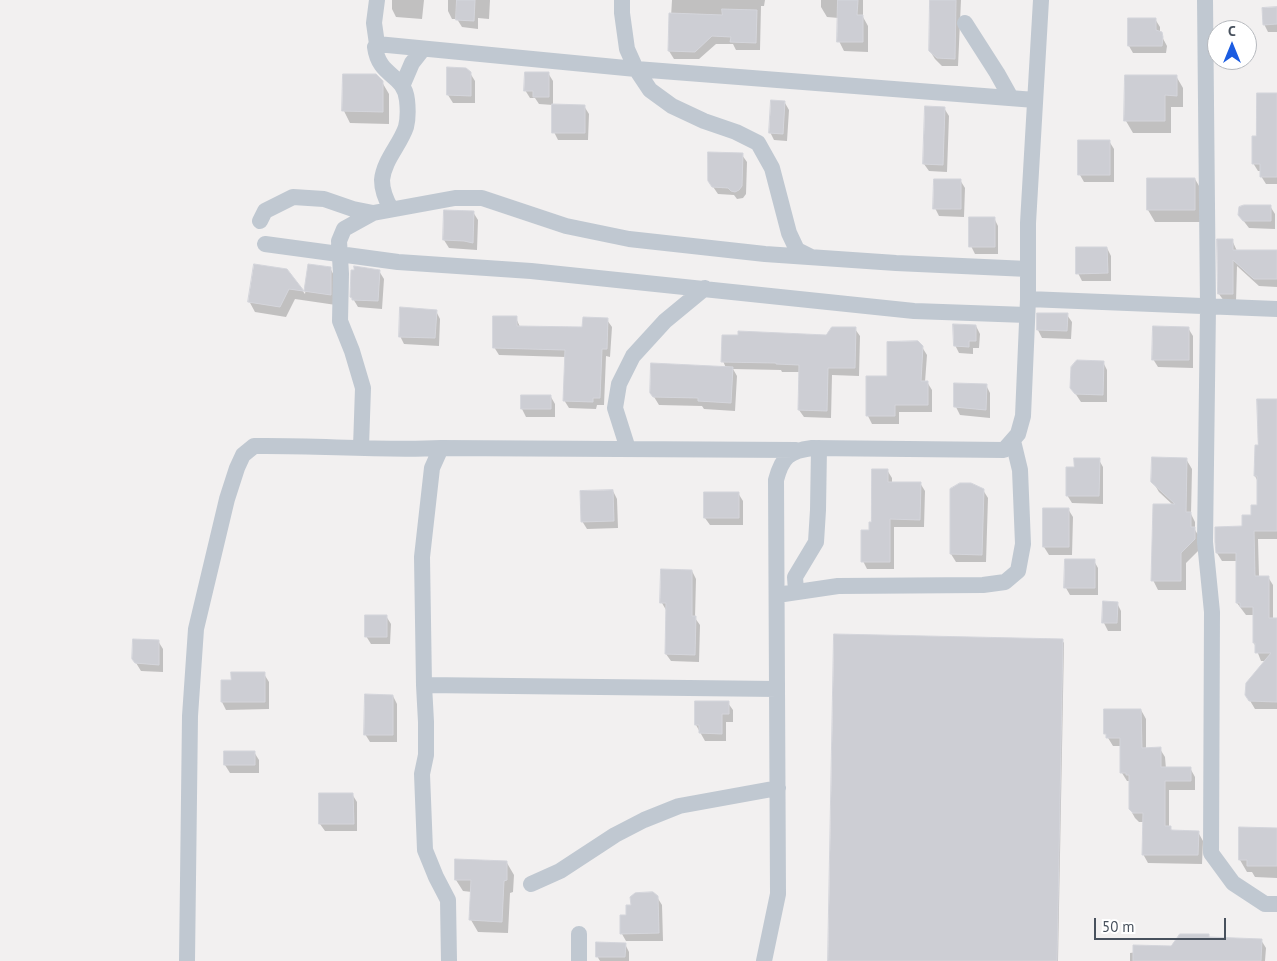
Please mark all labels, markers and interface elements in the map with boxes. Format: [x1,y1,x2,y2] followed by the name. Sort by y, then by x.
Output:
[1207,20,1257,70] north arrow
[1228,22,1236,40] text: С
[1097,908,1230,940] scale bar
[1102,917,1135,936] text: 50 m

